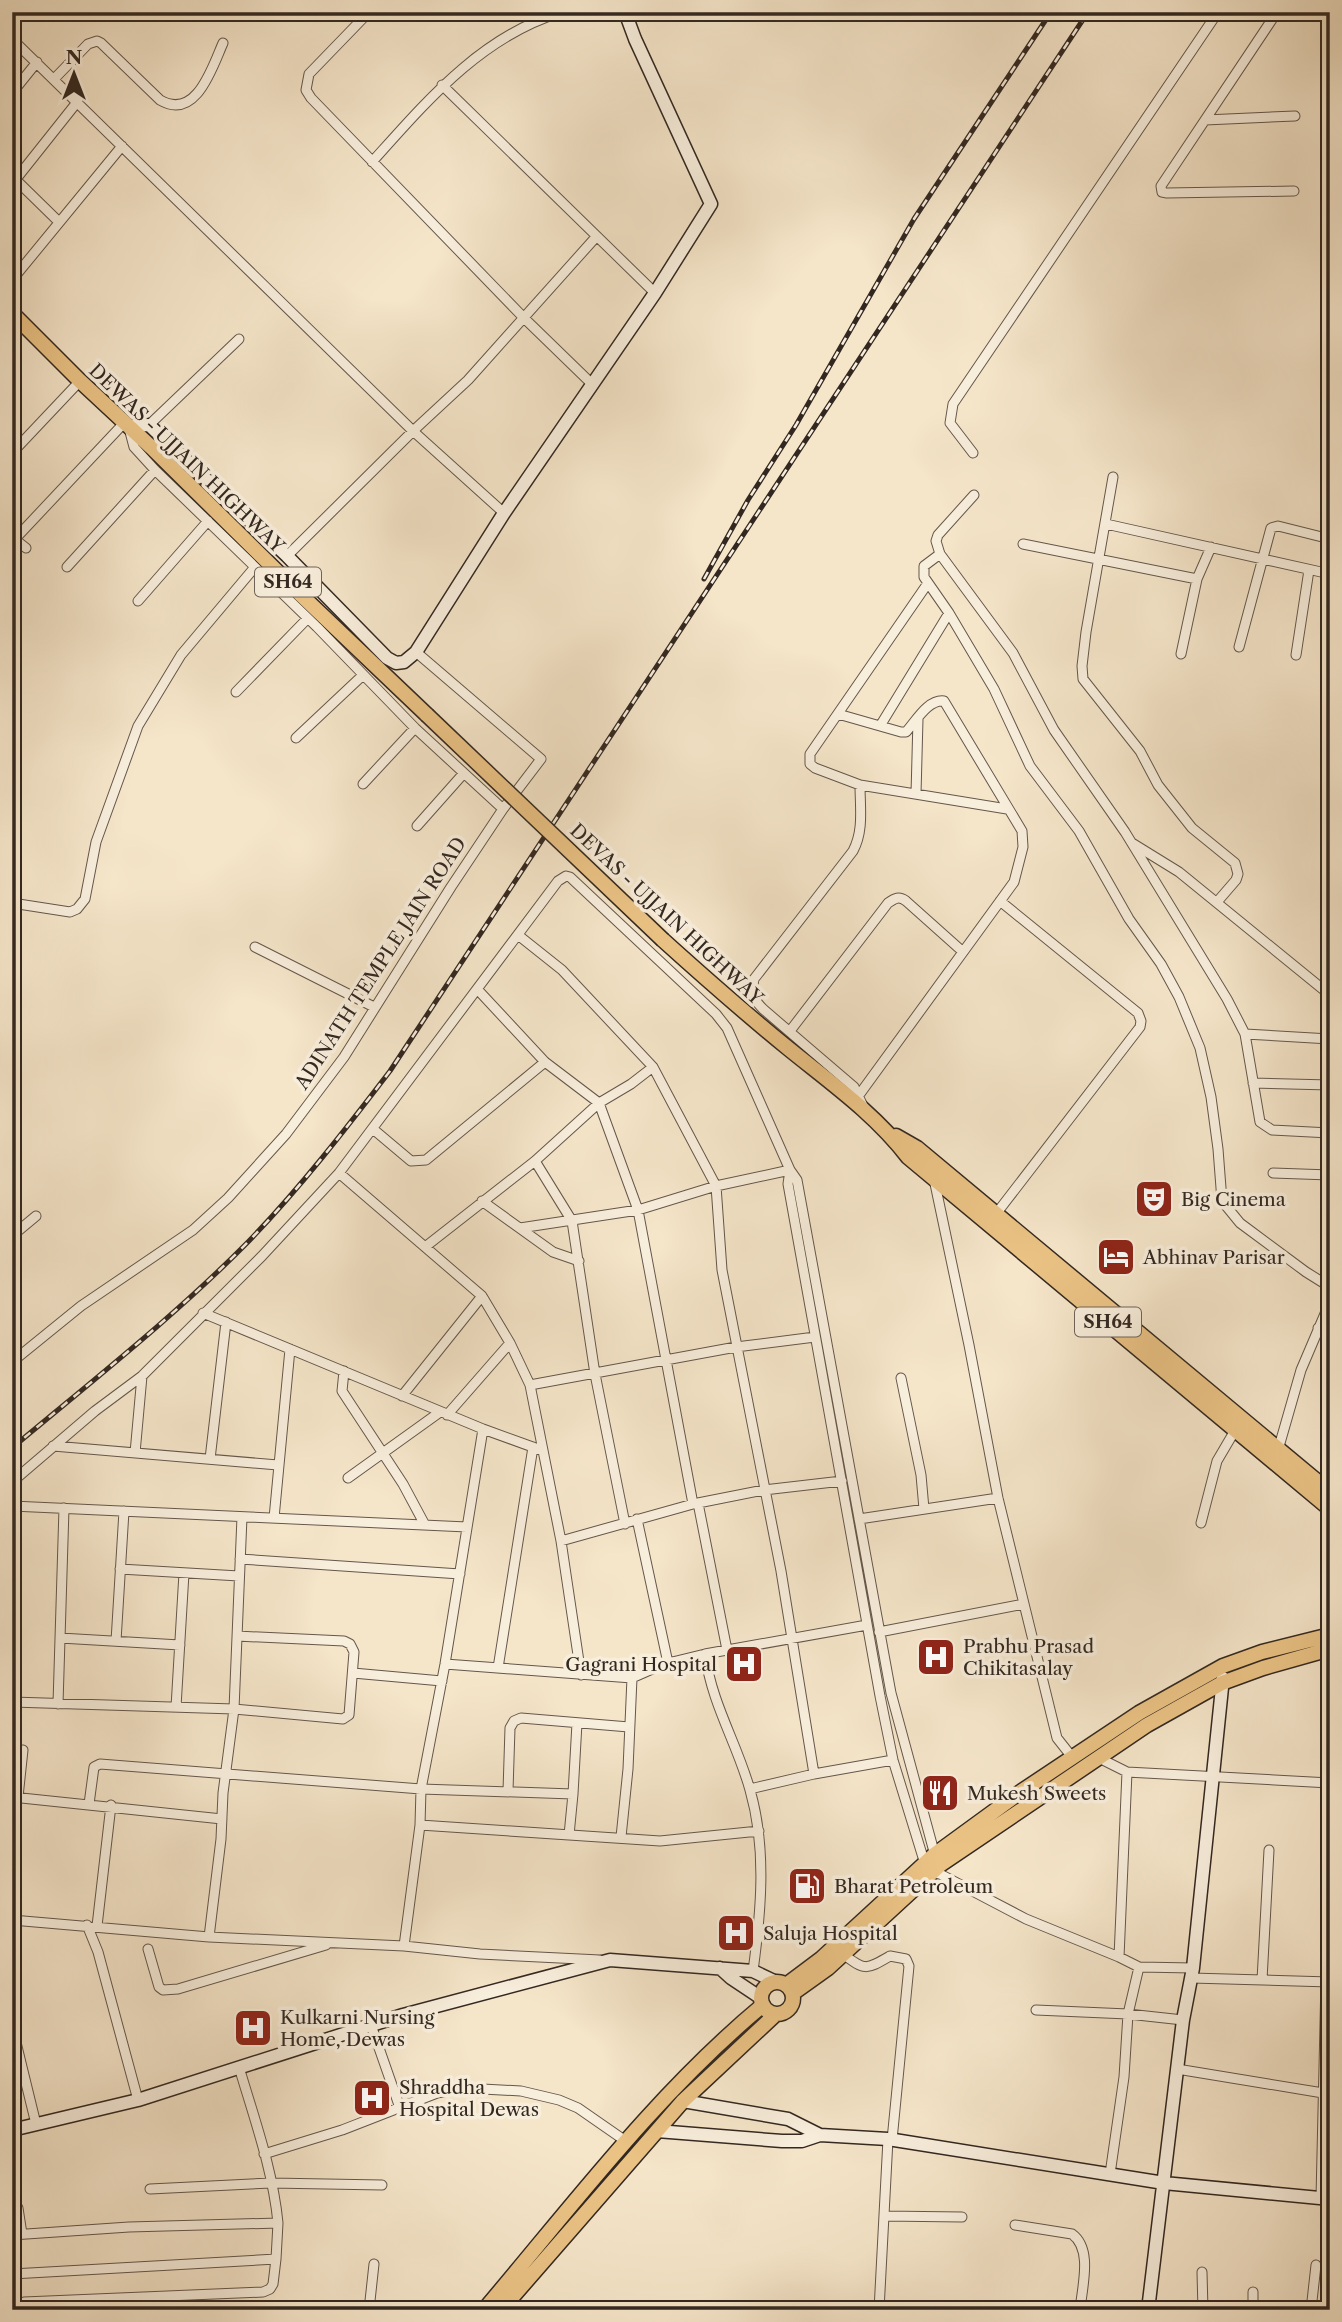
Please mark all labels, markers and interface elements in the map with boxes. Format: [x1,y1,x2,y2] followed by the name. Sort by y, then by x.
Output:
[38,38,108,108] north arrow
[66,46,82,69] text: N
[84,359,289,558] street label: DEWAS - UJJAIN HIGHWAY
[255,568,321,596] road number: SH64
[565,819,768,1010] street label: DEVAS - UJJAIN HIGHWAY
[290,833,471,1095] street label: ADINATH TEMPLE JAIN ROAD
[1133,1178,1175,1220] theatre icon: Big Cinema
[1181,1188,1286,1211] place label: Big Cinema
[1095,1236,1137,1278] hotel icon: Abhinav Parisar
[1142,1246,1285,1269] place label: Abhinav Parisar
[1075,1308,1141,1336] road number: SH64
[963,1635,1094,1680] place label: Prabhu Prasad Chikitasalay
[915,1636,957,1678] hospital icon: Prabhu Prasad Chikitasalay
[723,1643,765,1685] hospital icon: Gagrani Hospital
[565,1653,717,1676] place label: Gagrani Hospital
[919,1772,961,1814] restaurant icon: Mukesh Sweets
[967,1782,1106,1805] place label: Mukesh Sweets
[786,1865,828,1907] fuel station icon: Bharat Petroleum
[834,1875,994,1898] place label: Bharat Petroleum
[715,1912,757,1954] hospital icon: Saluja Hospital
[763,1922,898,1945] place label: Saluja Hospital
[280,2006,435,2051] place label: Kulkarni Nursing Home, Dewas
[232,2007,274,2049] hospital icon: Kulkarni Nursing Home, Dewas
[399,2076,539,2121] place label: Shraddha Hospital Dewas
[351,2077,393,2119] hospital icon: Shraddha Hospital Dewas

